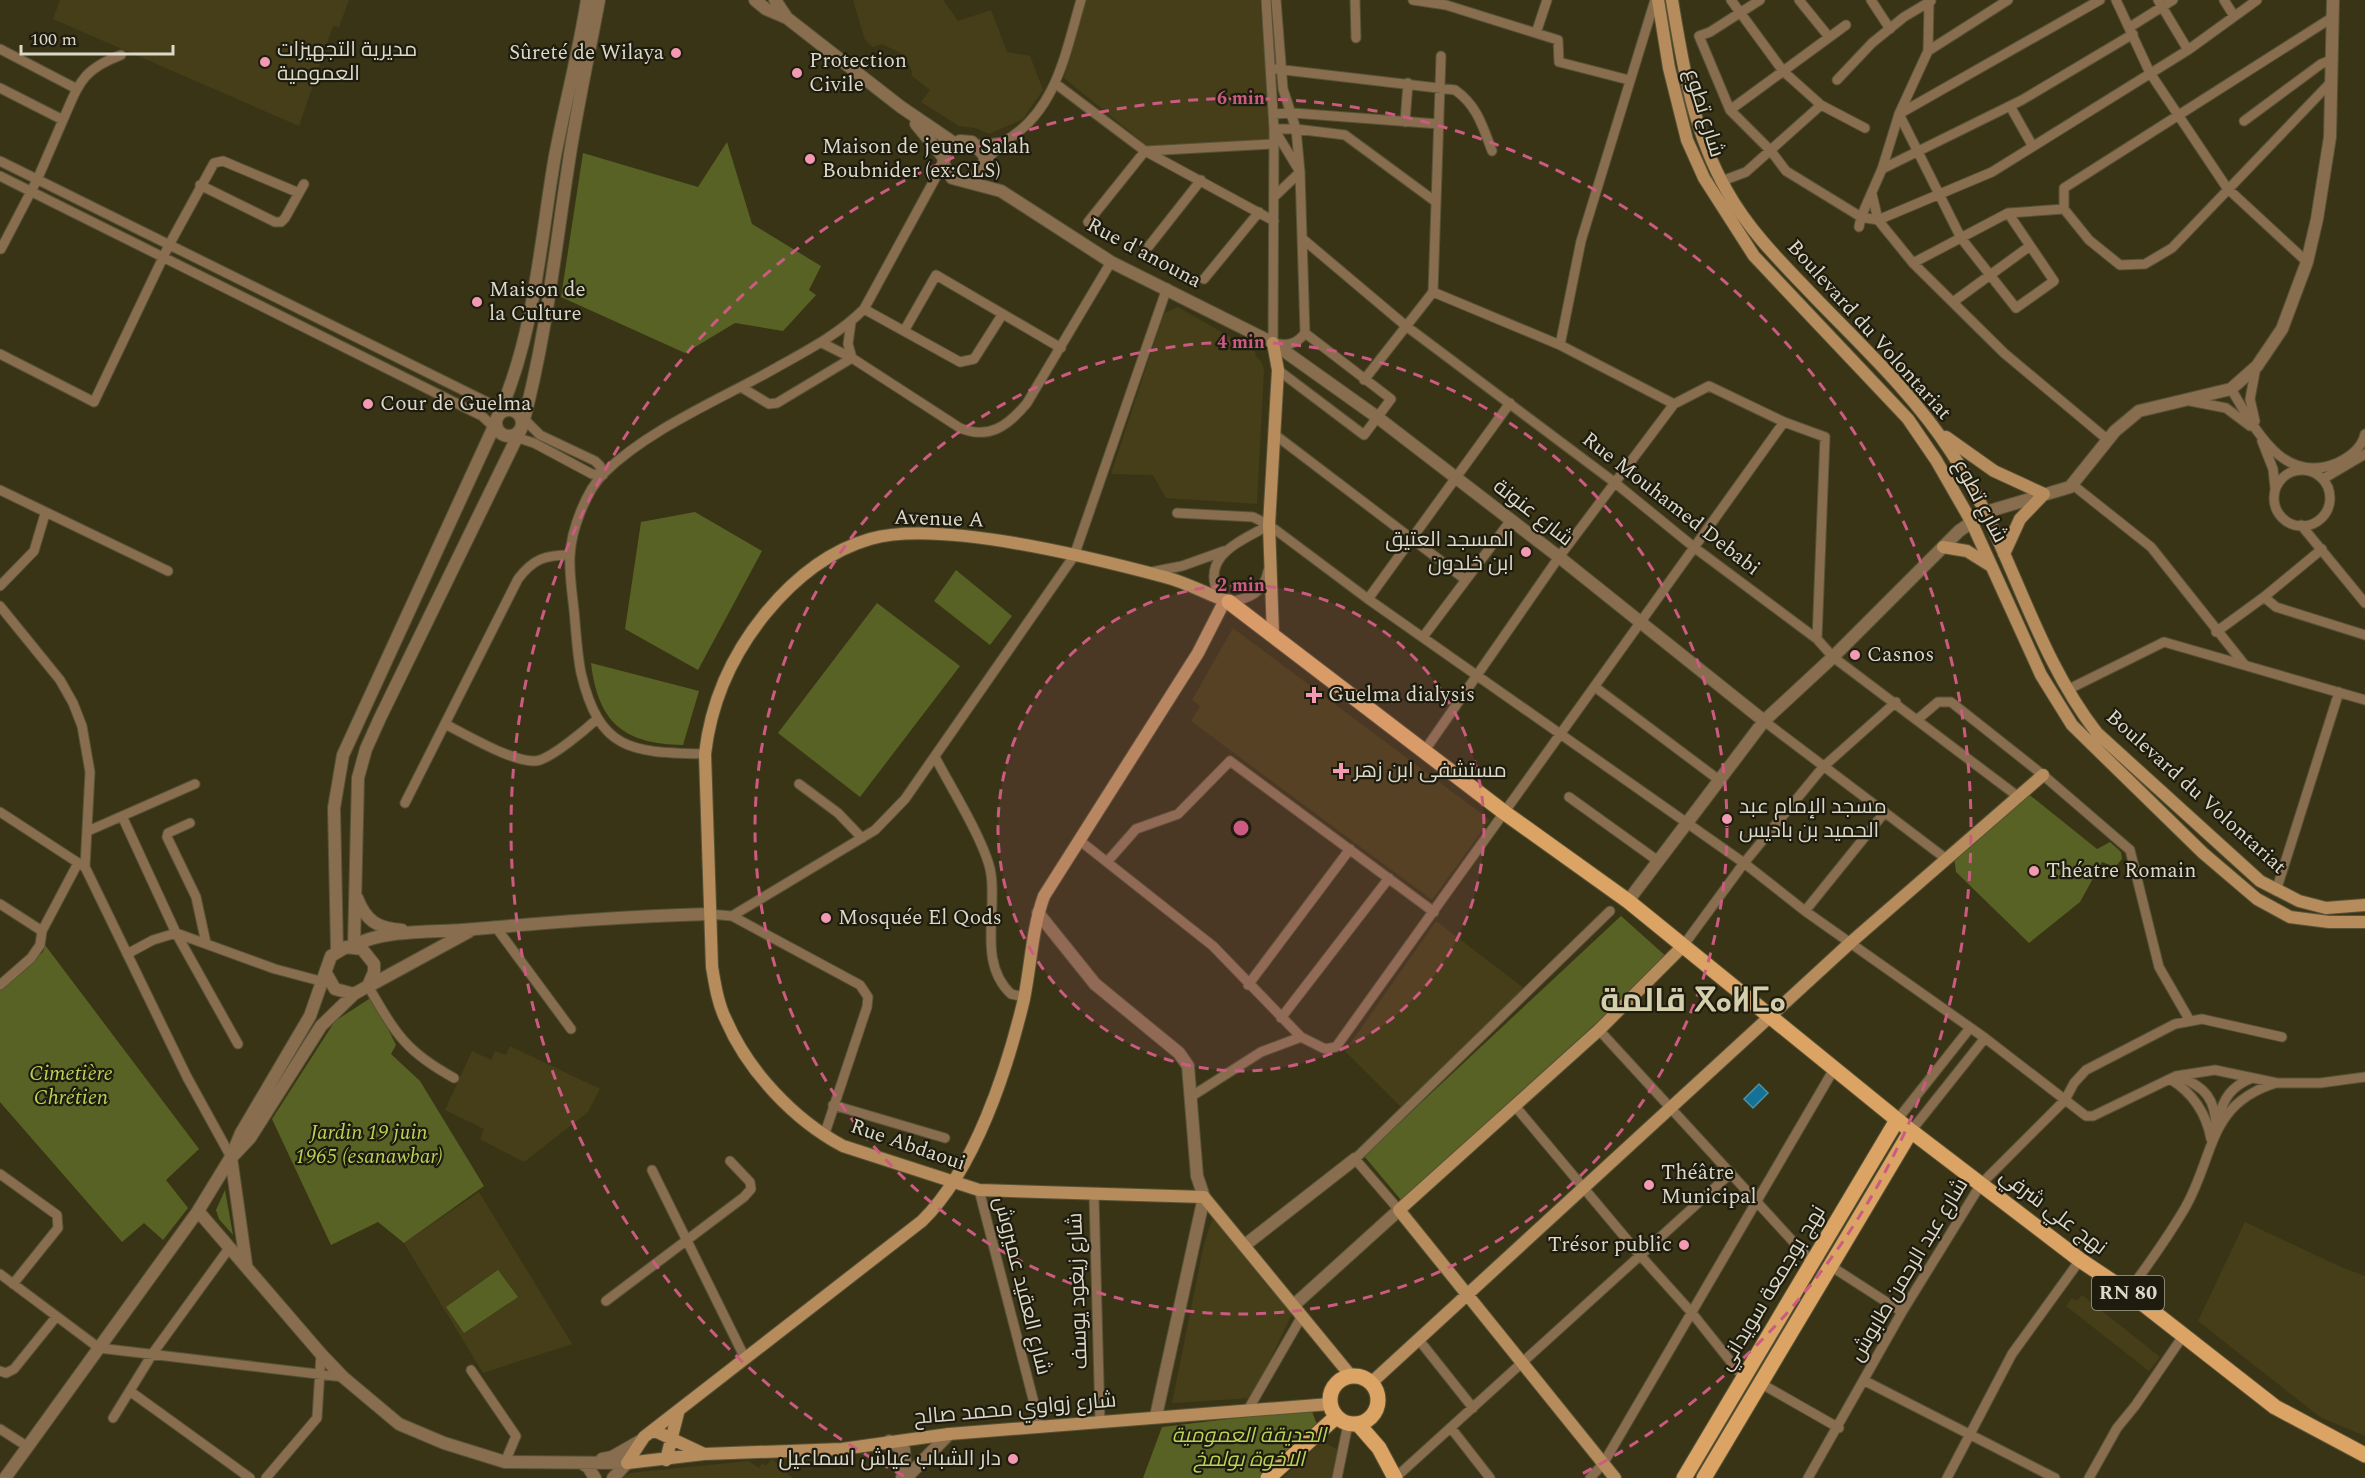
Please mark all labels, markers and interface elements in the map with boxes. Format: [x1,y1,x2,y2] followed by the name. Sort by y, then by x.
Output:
[21,18,172,56] scale bar
[30,26,77,53] text: 100 m
[277,34,417,90] place label: مديرية التجهيزات العمومية
[509,37,665,69] place label: Sûreté de Wilaya
[809,45,907,101] place label: Protection Civile
[669,46,683,60] marker: Sûreté de Wilaya
[258,55,272,69] marker: مديرية التجهيزات العمومية
[1675,65,1733,161] street label: شارع تطوع
[790,66,804,80] marker: Protection Civile
[1217,85,1265,112] text: 6 min
[822,131,1031,187] place label: Maison de jeune Salah Boubnider (ex:CLS)
[803,152,817,166] marker: Maison de jeune Salah Boubnider (ex:CLS)
[1081,209,1208,297] street label: Rue d'anouna
[1779,232,1959,428] street label: Boulevard du Volontariat
[489,274,586,330] place label: Maison de la Culture
[470,295,484,309] marker: Maison de la Culture
[1217,329,1265,356] text: 4 min
[380,388,532,420] place label: Cour de Guelma
[361,397,375,411] marker: Cour de Guelma
[1575,424,1767,584] street label: Rue Mouhamed Debabi
[1945,453,2015,549] street label: شارع تطوع
[1486,471,1580,555] street label: شارع عنونة
[893,501,985,537] street label: Avenue A
[1385,524,1514,580] place label: المسجد العتيق ابن خلدون
[1519,545,1533,559] marker: المسجد العتيق ابن خلدون
[1217,572,1265,599] text: 2 min
[1867,639,1934,671] place label: Casnos
[1848,648,1862,662] marker: Casnos
[1328,679,1475,711] place label: Guelma dialysis
[1305,686,1323,704] marker: Guelma dialysis
[2098,702,2294,882] street label: Boulevard du Volontariat
[1353,755,1507,787] place label: مستشفى ابن زهر
[1332,762,1350,780] marker: مستشفى ابن زهر
[1739,791,1887,847] place label: مسجد الإمام عبد الحميد بن باديس
[1720,812,1734,826] marker: مسجد الإمام عبد الحميد بن باديس
[1231,818,1251,838] centre of rings
[2046,855,2197,887] place label: Théatre Romain
[2027,864,2041,878] marker: Théatre Romain
[838,902,1002,934] place label: Mosquée El Qods
[819,911,833,925] marker: Mosquée El Qods
[1600,976,1786,1026] district label: قالمة ⴳⴰⵍⵎⴰ
[29,1058,113,1114] park label: Cimetière Chrétien
[846,1110,970,1180] street label: Rue Abdaoui
[295,1117,443,1173] park label: Jardin 19 juin 1965 (esanawbar)
[1661,1157,1757,1213] place label: Théâtre Municipal
[1992,1161,2114,1263] street label: نهج علي شرفي
[1841,1172,1977,1368] street label: شارع عبد الرحمن طابوش
[1642,1178,1656,1192] marker: Théâtre Municipal
[984,1193,1060,1379] street label: شارع العقيد عميروش
[1710,1199,1834,1377] street label: نهج بوجمعة سويداني
[1059,1212,1097,1370] street label: شارع زيغود يوسف
[1548,1229,1672,1261] place label: Trésor public
[1677,1238,1691,1252] marker: Trésor public
[2092,1276,2164,1310] road number: RN 80
[912,1384,1118,1434] street label: شارع زواوي محمد صالح
[1172,1420,1329,1476] park label: الحديقة العمومية الاخوة بولمخ
[779,1443,1001,1475] place label: دار الشباب عياش اسماعيل
[1006,1452,1020,1466] marker: دار الشباب عياش اسماعيل

